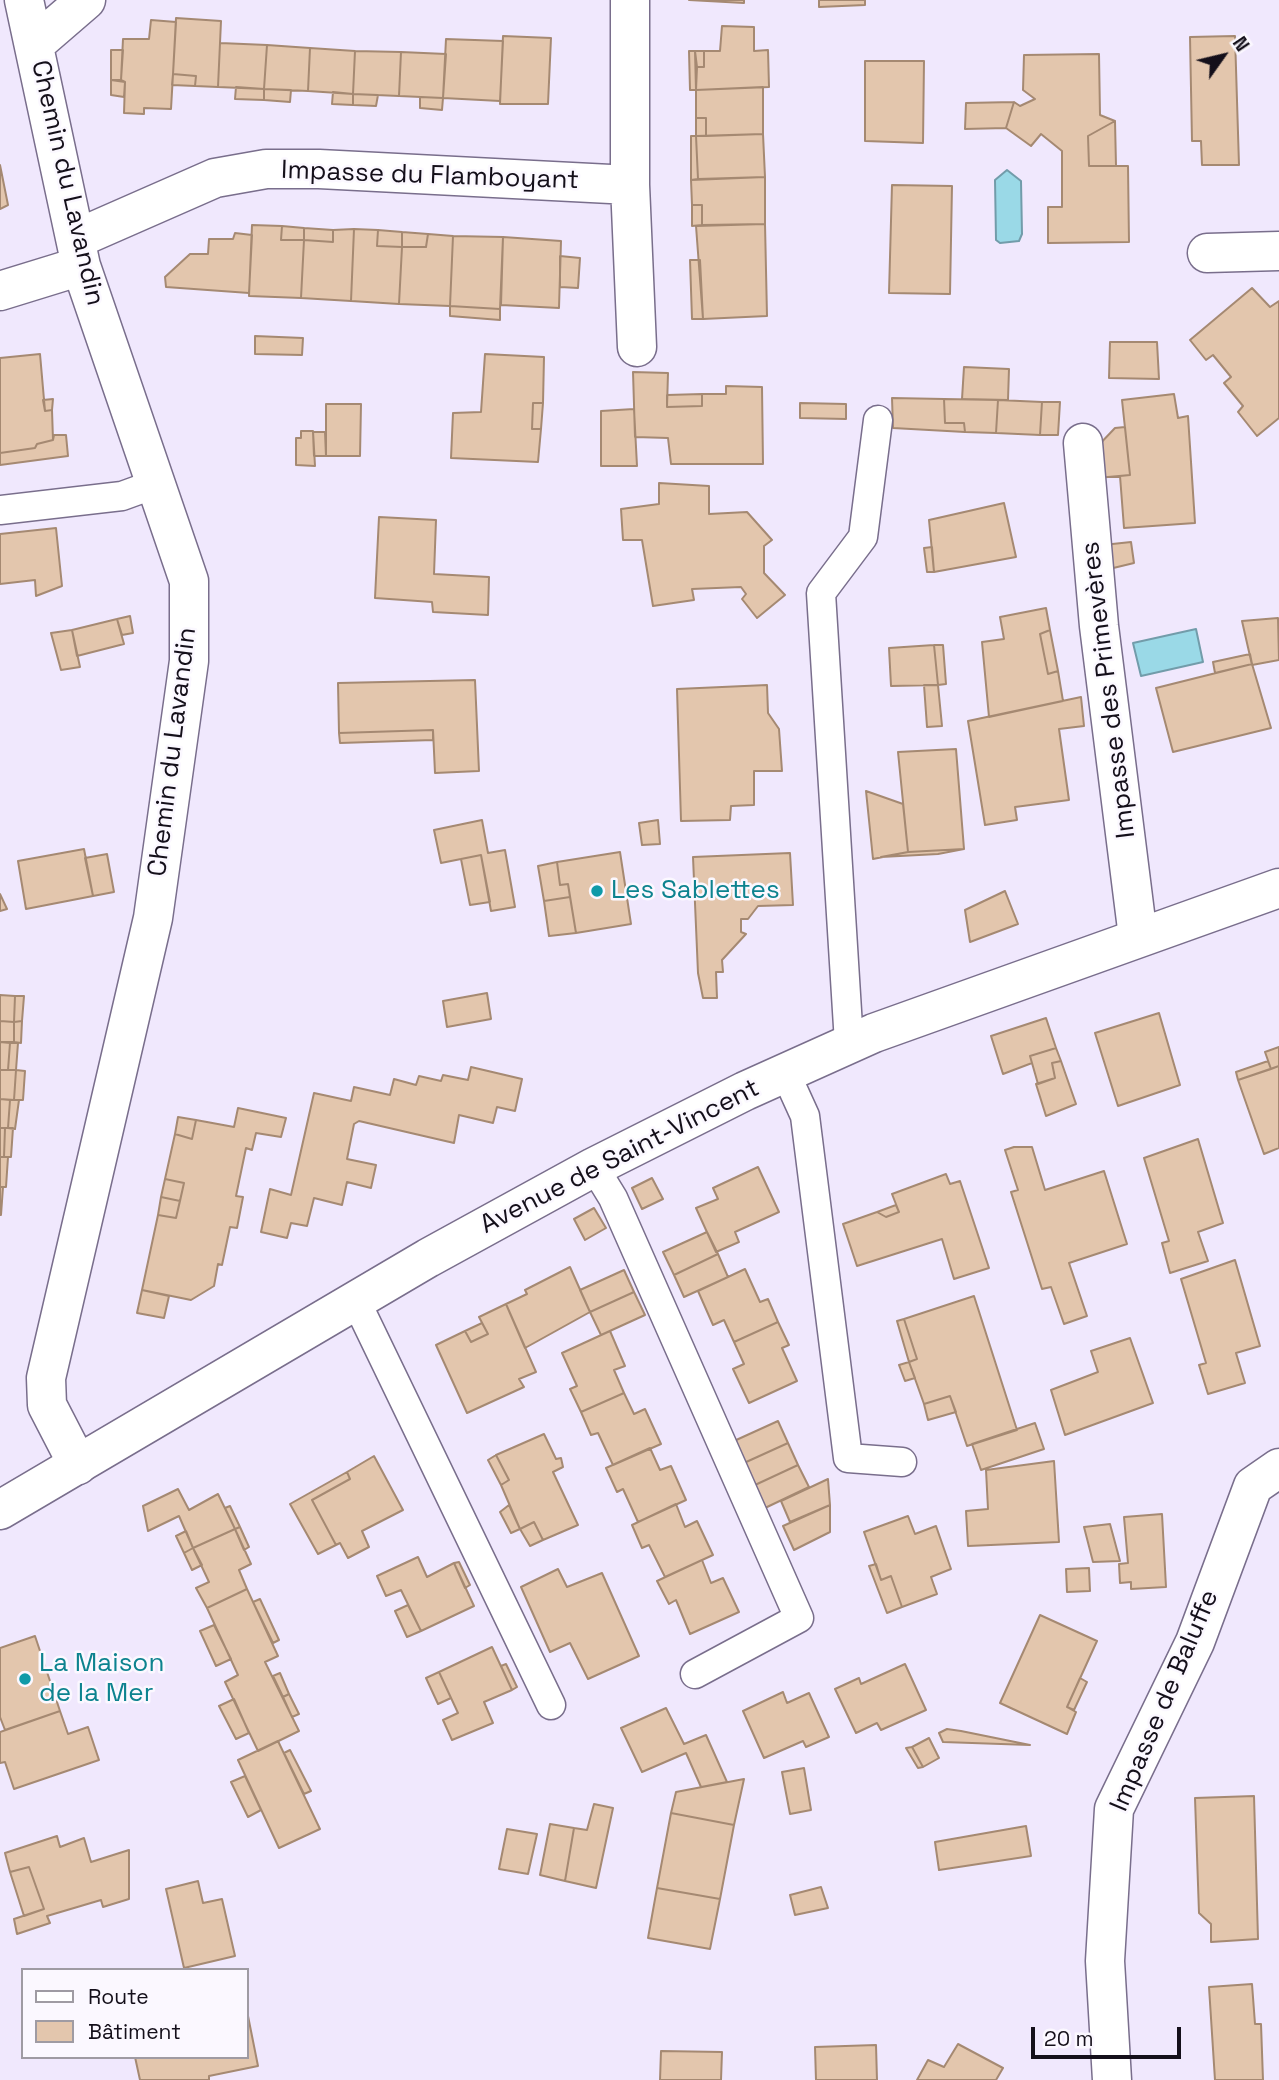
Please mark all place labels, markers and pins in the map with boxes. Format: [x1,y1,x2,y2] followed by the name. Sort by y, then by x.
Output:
[611,875,780,907] place label: Les Sablettes
[589,883,605,899] marker: Les Sablettes
[39,1648,164,1710] place label: La Maison de la Mer
[17,1671,33,1687] marker: La Maison de la Mer

